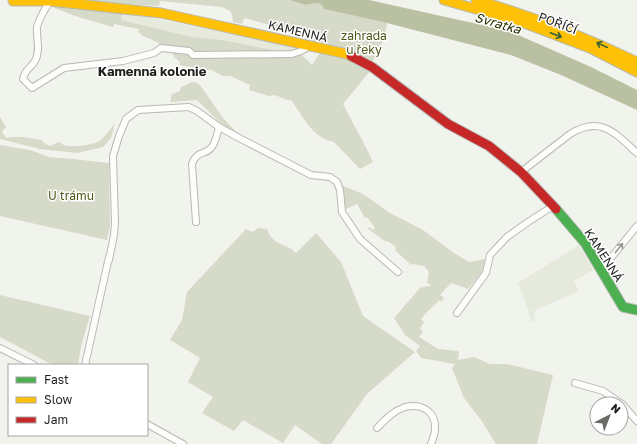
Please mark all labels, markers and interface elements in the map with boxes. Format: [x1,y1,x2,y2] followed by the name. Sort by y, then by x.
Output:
[473,9,524,37] water label: Svratka
[536,9,581,38] street label: POŘÍČÍ
[267,17,329,45] street label: KAMENNÁ
[341,28,387,57] park label: zahrada u řeky
[549,31,561,39] one-way arrow
[596,41,608,48] one-way arrow
[98,63,207,79] district label: Kamenná kolonie
[48,188,94,203] park label: U trámu
[581,226,627,284] street label: KAMENNÁ
[614,243,623,254] one-way arrow
[8,364,148,436] legend
[44,372,69,387] text: Fast
[44,392,72,407] text: Slow
[589,396,629,436] north arrow
[609,401,623,416] text: N
[44,412,68,427] text: Jam

